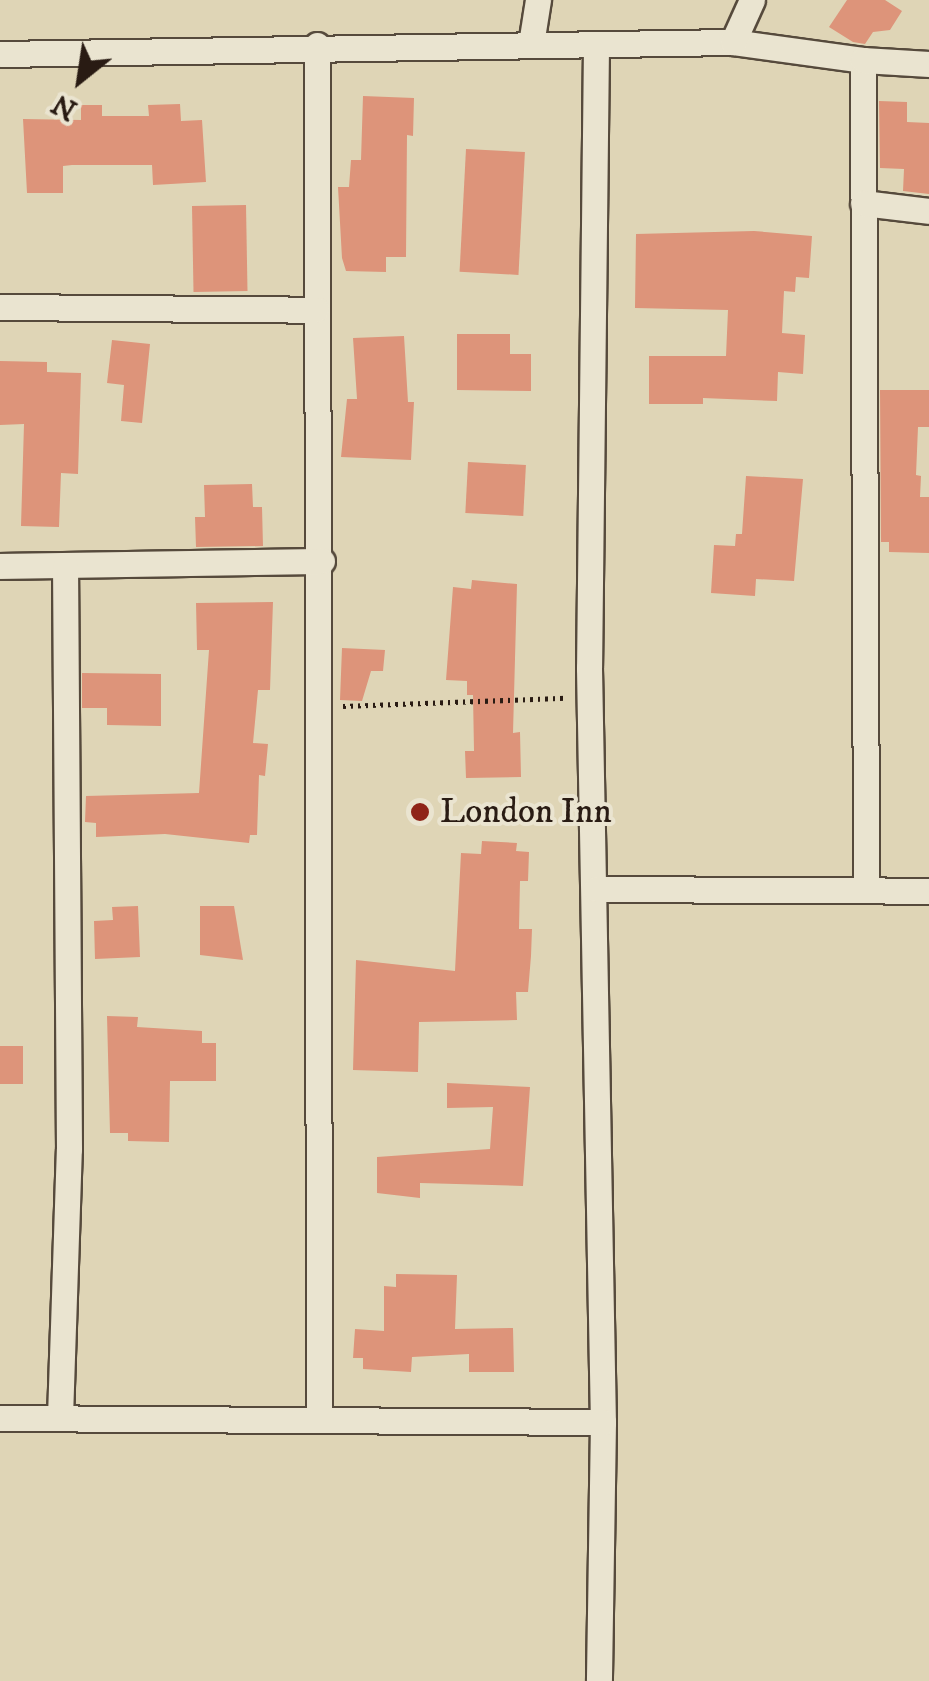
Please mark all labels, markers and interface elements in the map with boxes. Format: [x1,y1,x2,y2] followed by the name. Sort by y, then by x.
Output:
[30,30,130,130] north arrow
[46,86,83,127] text: N
[440,791,612,833] place label: London Inn
[409,801,431,823] marker: London Inn

